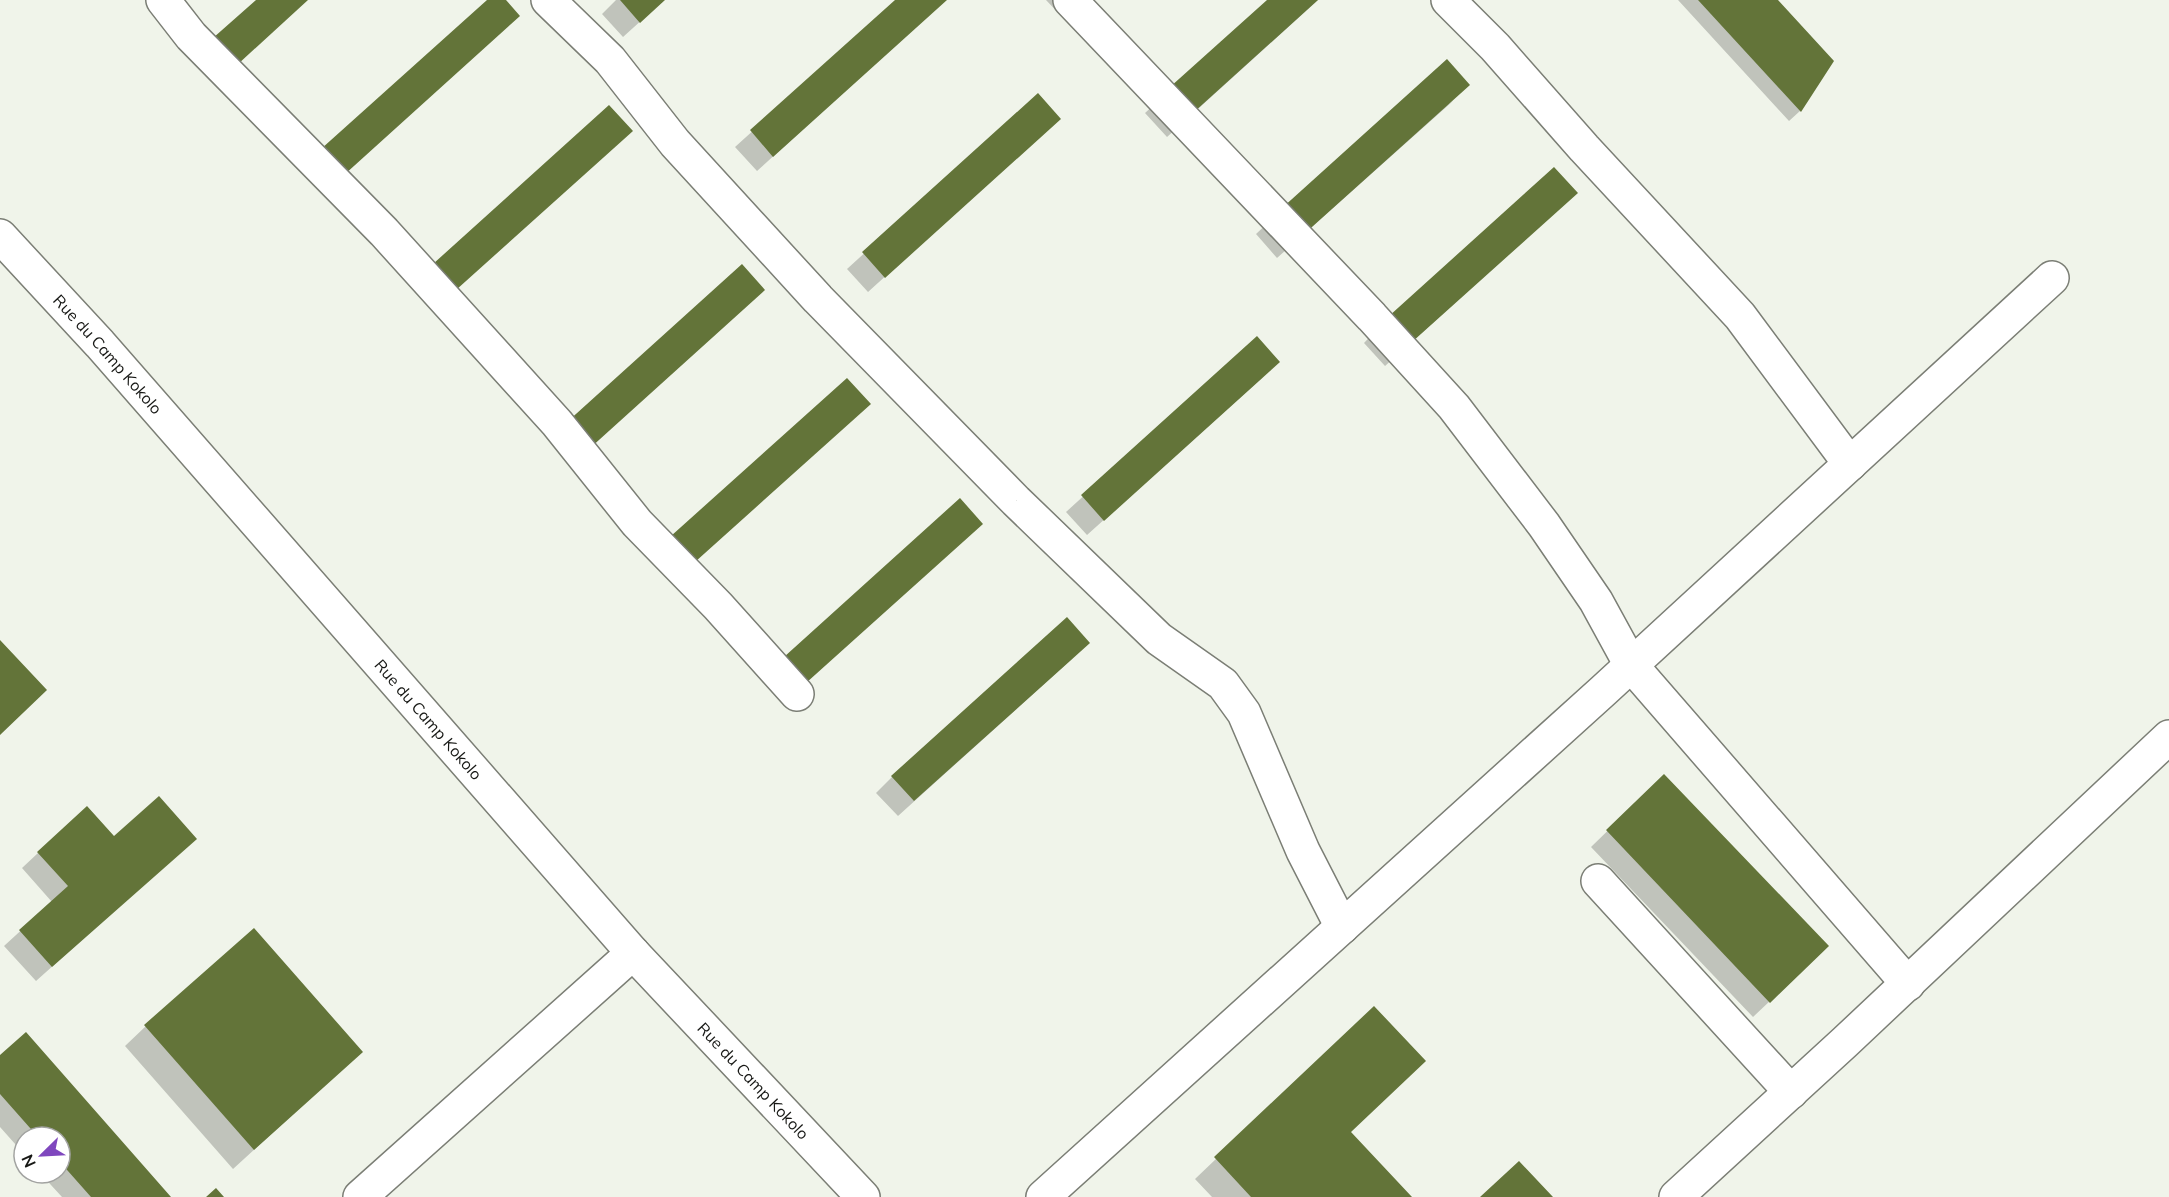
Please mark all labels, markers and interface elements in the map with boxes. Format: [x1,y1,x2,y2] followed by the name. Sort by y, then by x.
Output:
[49,290,167,418] street label: Rue du Camp Kokolo
[370,655,487,784] street label: Rue du Camp Kokolo
[693,1018,813,1143] street label: Rue du Camp Kokolo
[12,1125,72,1185] north arrow
[17,1152,40,1171] text: N

